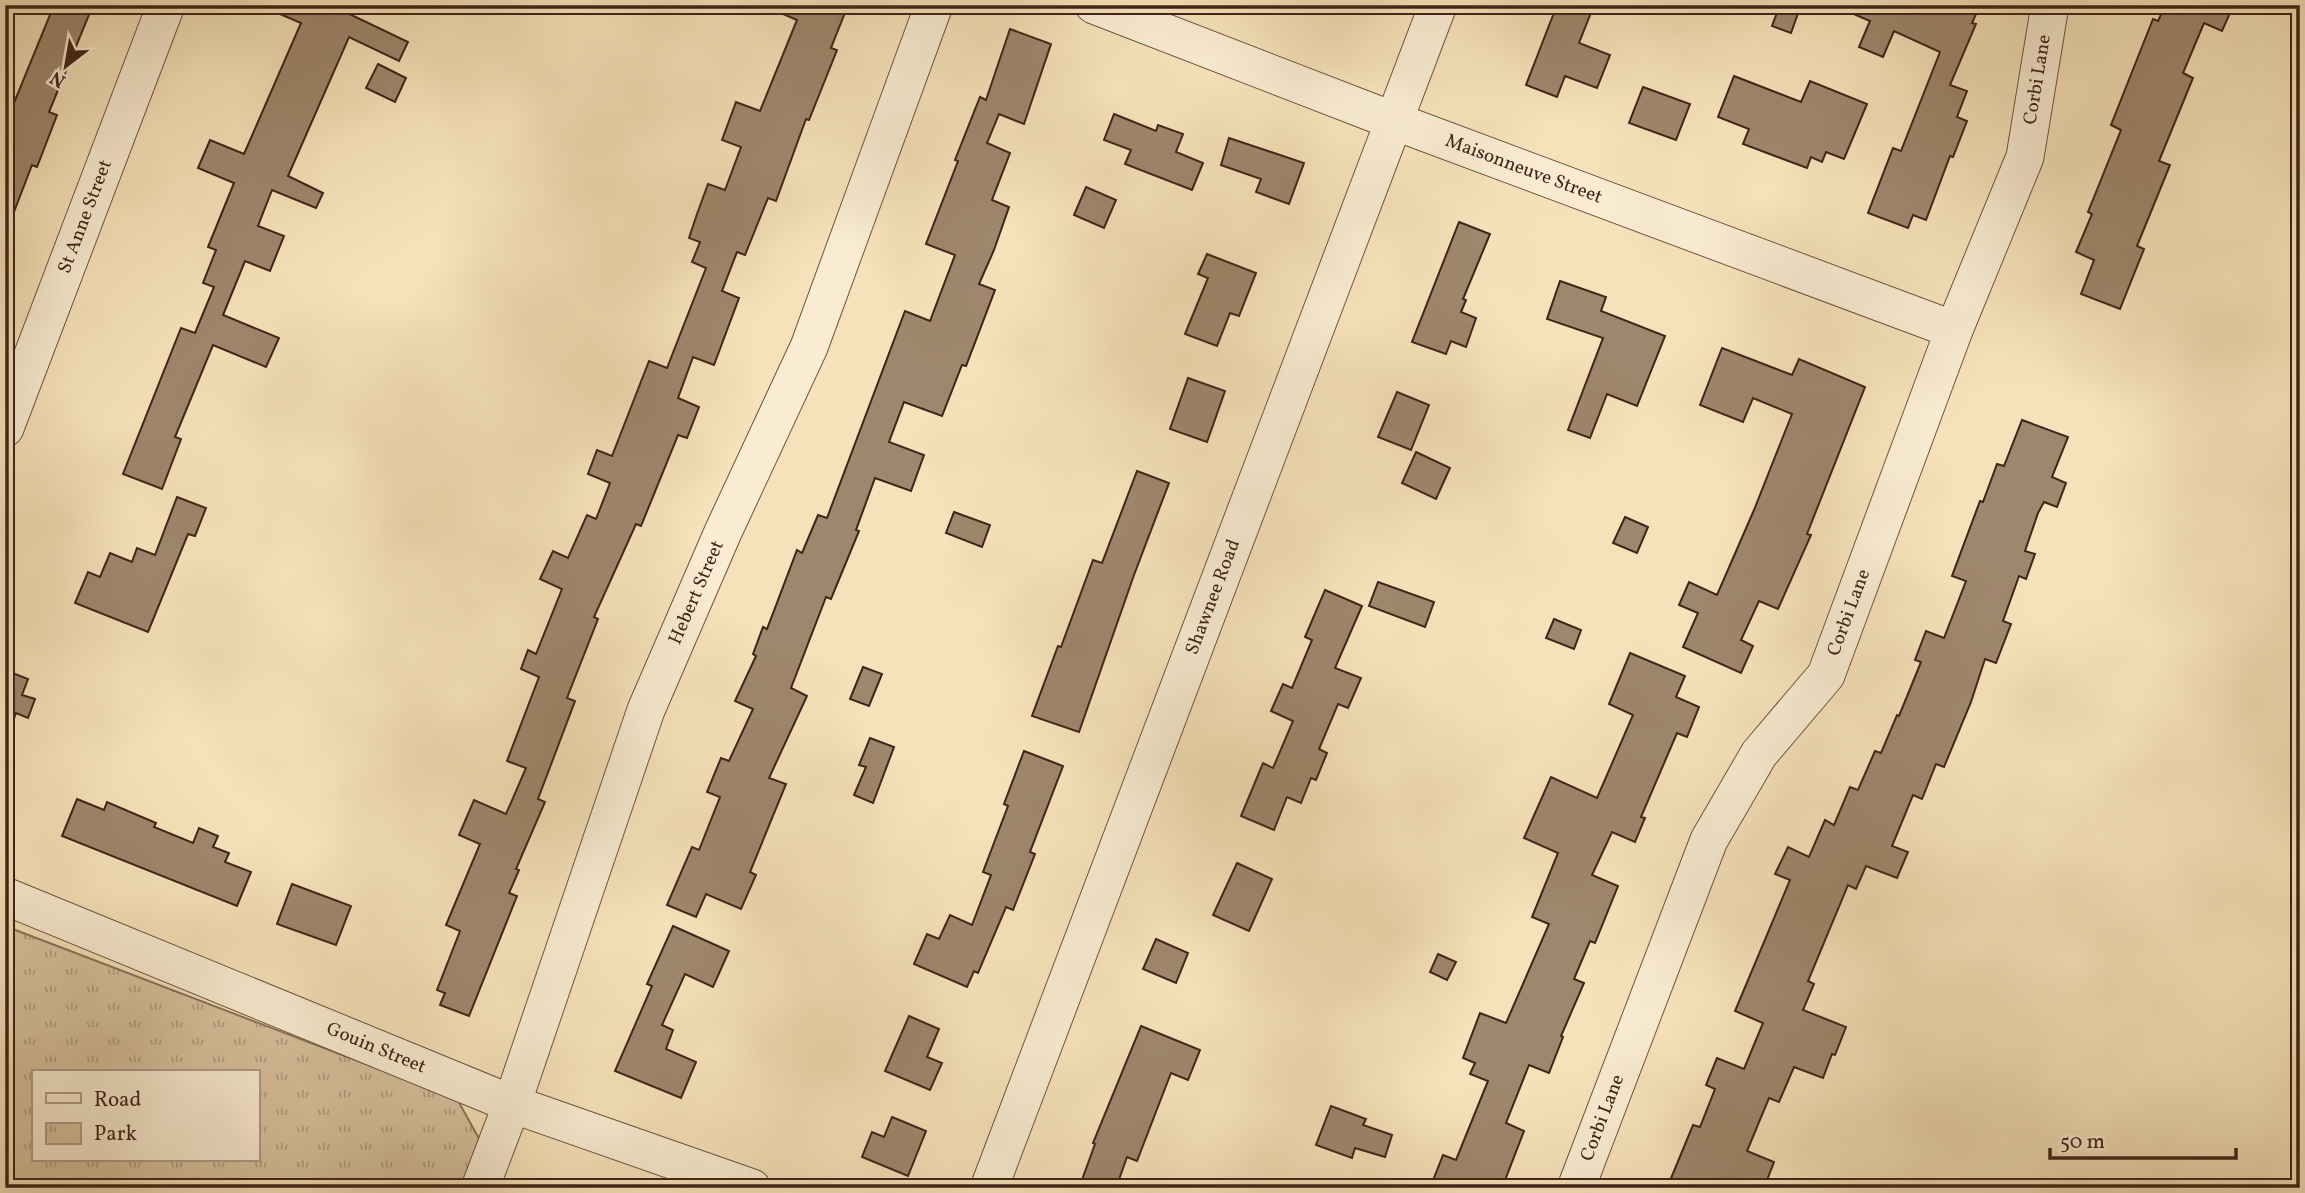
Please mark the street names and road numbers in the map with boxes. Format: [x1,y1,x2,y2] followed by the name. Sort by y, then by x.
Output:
[2018,33,2058,127] street label: Corbi Lane
[1442,128,1606,211] street label: Maisonneuve Street
[52,156,119,277] street label: St Anne Street
[663,536,731,649] street label: Hebert Street
[1180,536,1247,659] street label: Shawnee Road
[1821,566,1877,660] street label: Corbi Lane
[322,1016,430,1080] street label: Gouin Street
[1574,1071,1631,1165] street label: Corbi Lane

